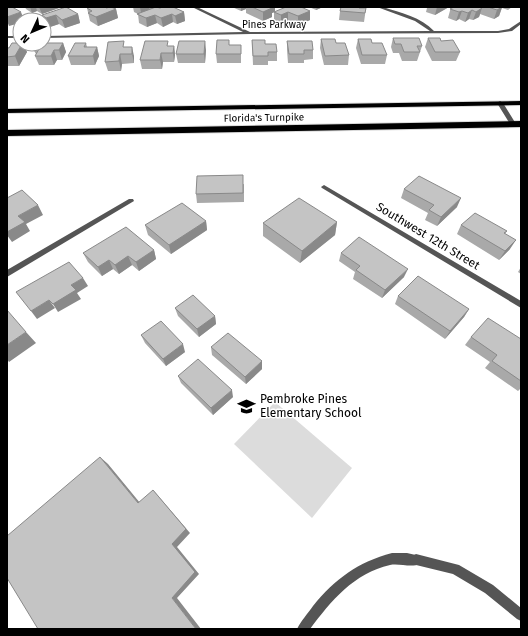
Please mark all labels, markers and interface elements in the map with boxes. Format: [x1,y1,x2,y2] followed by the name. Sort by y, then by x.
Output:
[12,12,52,52] north arrow
[242,19,306,31] street label: Pines Parkway
[18,31,32,46] text: N
[224,111,304,125] street label: Florida's Turnpike
[374,200,483,273] street label: Southwest 12th Street
[260,392,362,420] place label: Pembroke Pines Elementary School
[237,396,257,416] school or university icon: Pembroke Pines Elementary School

